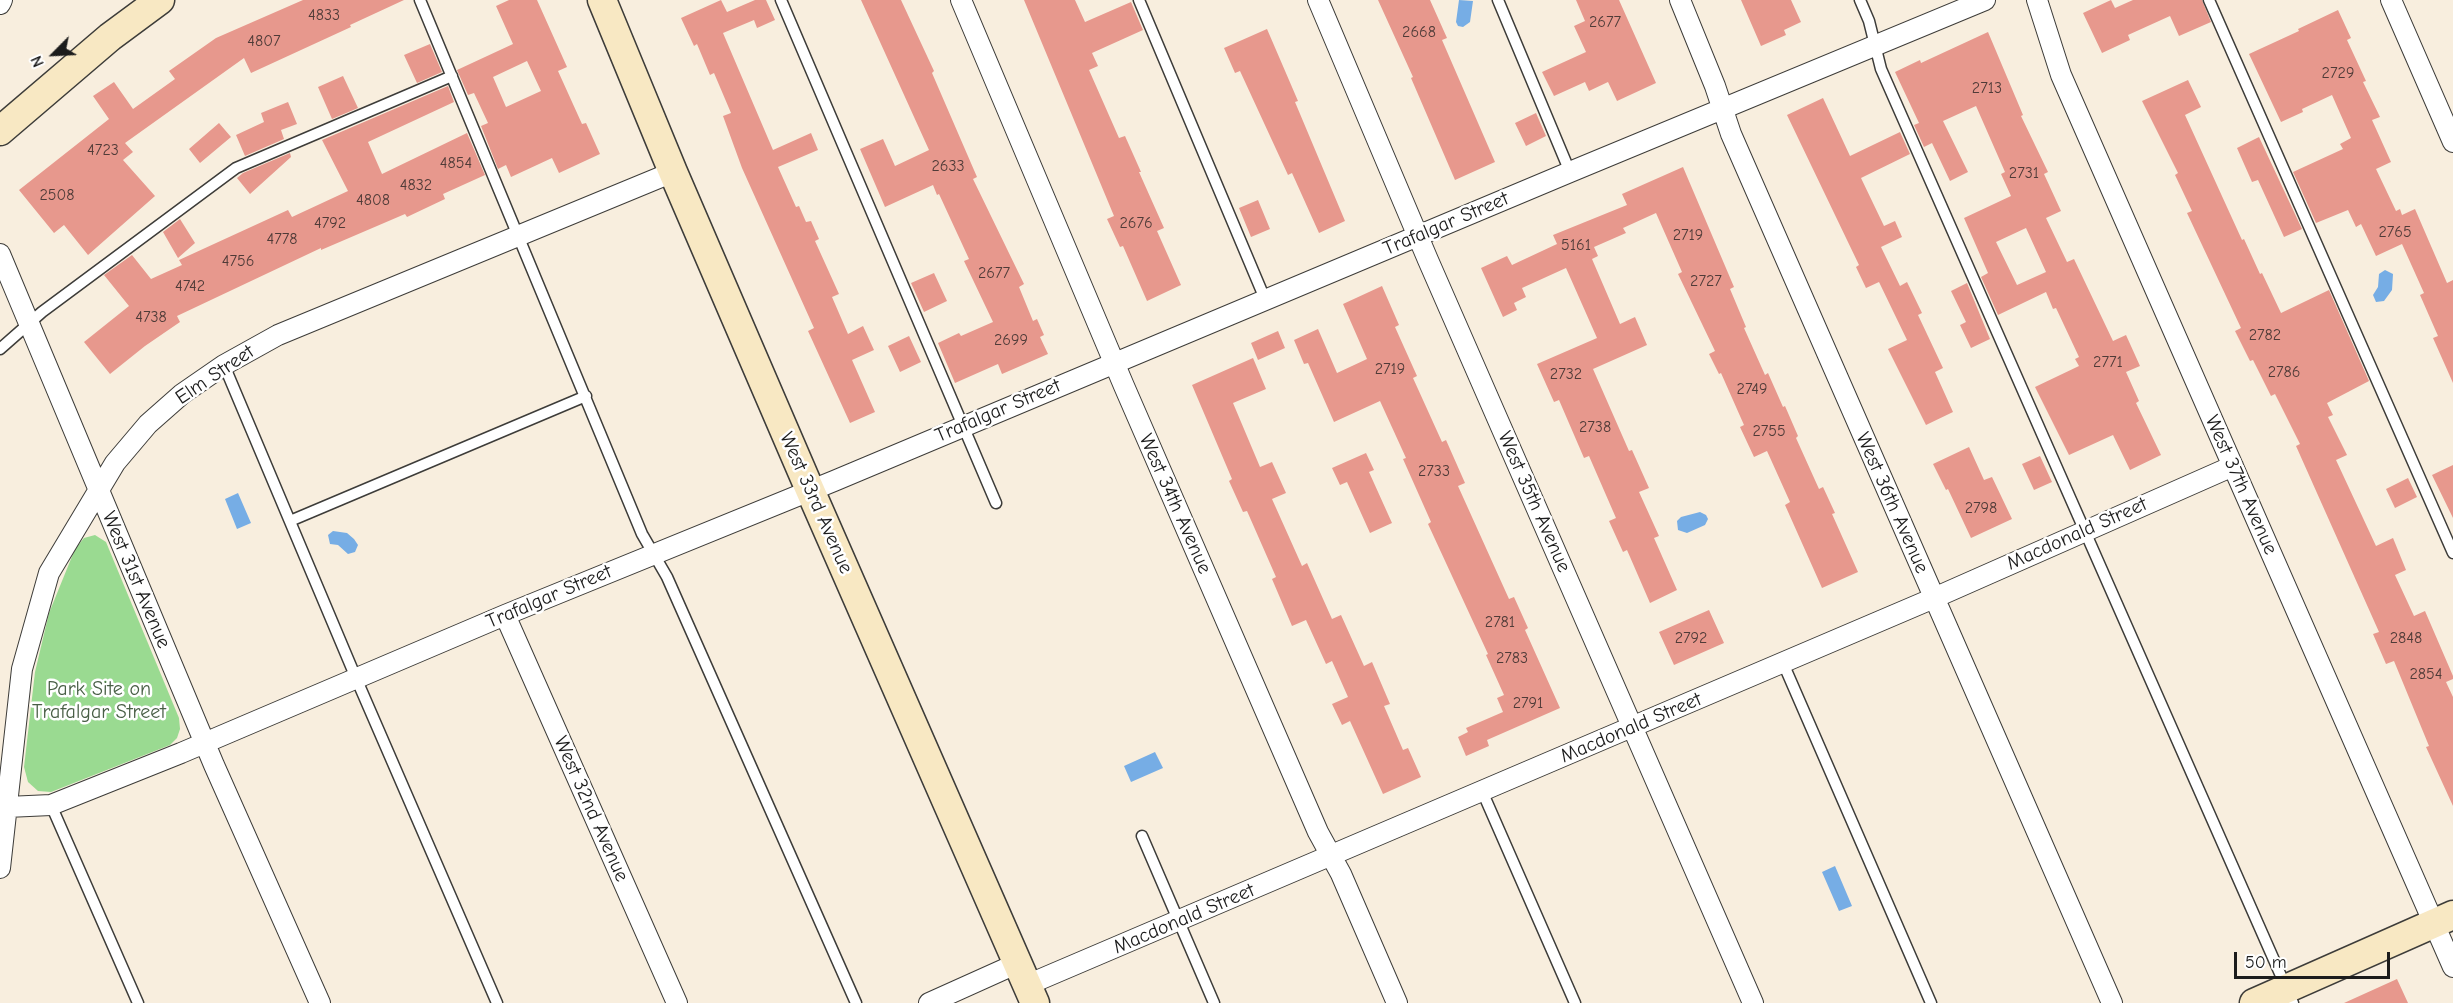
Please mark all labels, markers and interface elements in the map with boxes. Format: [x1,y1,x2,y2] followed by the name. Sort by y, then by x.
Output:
[308,5,340,25] house number: 4833
[1589,12,1621,32] house number: 2677
[1402,22,1436,42] house number: 2668
[24,24,84,84] north arrow
[247,31,281,51] house number: 4807
[27,53,48,70] text: N
[2322,63,2354,83] house number: 2729
[1972,78,2002,98] house number: 2713
[87,140,119,160] house number: 4723
[440,153,472,173] house number: 4854
[931,156,965,176] house number: 2633
[2009,163,2039,183] house number: 2731
[400,175,432,195] house number: 4832
[39,185,75,205] house number: 2508
[1380,187,1512,261] street label: Trafalgar Street
[356,190,390,210] house number: 4808
[314,213,346,233] house number: 4792
[1119,213,1153,233] house number: 2676
[2378,222,2412,242] house number: 2765
[1673,225,1703,245] house number: 2719
[266,229,298,249] house number: 4778
[1561,235,1591,255] house number: 5161
[222,251,254,271] house number: 4756
[978,263,1010,283] house number: 2677
[1690,271,1722,291] house number: 2727
[175,276,205,296] house number: 4742
[135,307,167,327] house number: 4738
[2249,325,2281,345] house number: 2782
[994,330,1028,350] house number: 2699
[171,340,259,410] street label: Elm Street
[2093,352,2123,372] house number: 2771
[1375,359,1405,379] house number: 2719
[2268,362,2300,382] house number: 2786
[1550,364,1582,384] house number: 2732
[932,374,1064,448] street label: Trafalgar Street
[1737,379,1767,399] house number: 2749
[2199,411,2283,559] street label: West 37th Avenue
[1579,417,1611,437] house number: 2738
[1752,421,1786,441] house number: 2755
[774,428,858,578] street label: West 33rd Avenue
[1492,428,1576,576] street label: West 35th Avenue
[1850,429,1934,577] street label: West 36th Avenue
[1133,430,1217,578] street label: West 34th Avenue
[1418,461,1450,481] house number: 2733
[2003,492,2151,576] street label: Macdonald Street
[1965,498,1997,518] house number: 2798
[96,508,176,652] street label: West 31st Avenue
[483,560,615,634] street label: Trafalgar Street
[1485,612,1515,632] house number: 2781
[1675,628,1707,648] house number: 2792
[2390,628,2422,648] house number: 2848
[1496,648,1528,668] house number: 2783
[2409,664,2443,684] house number: 2854
[32,677,166,724] park label: Park Site on Trafalgar Street
[1557,687,1705,769] street label: Macdonald Street
[1513,693,1543,713] house number: 2791
[548,733,634,885] street label: West 32nd Avenue
[1110,878,1258,960] street label: Macdonald Street
[2237,940,2393,978] scale bar
[2245,952,2287,973] text: 50 m

